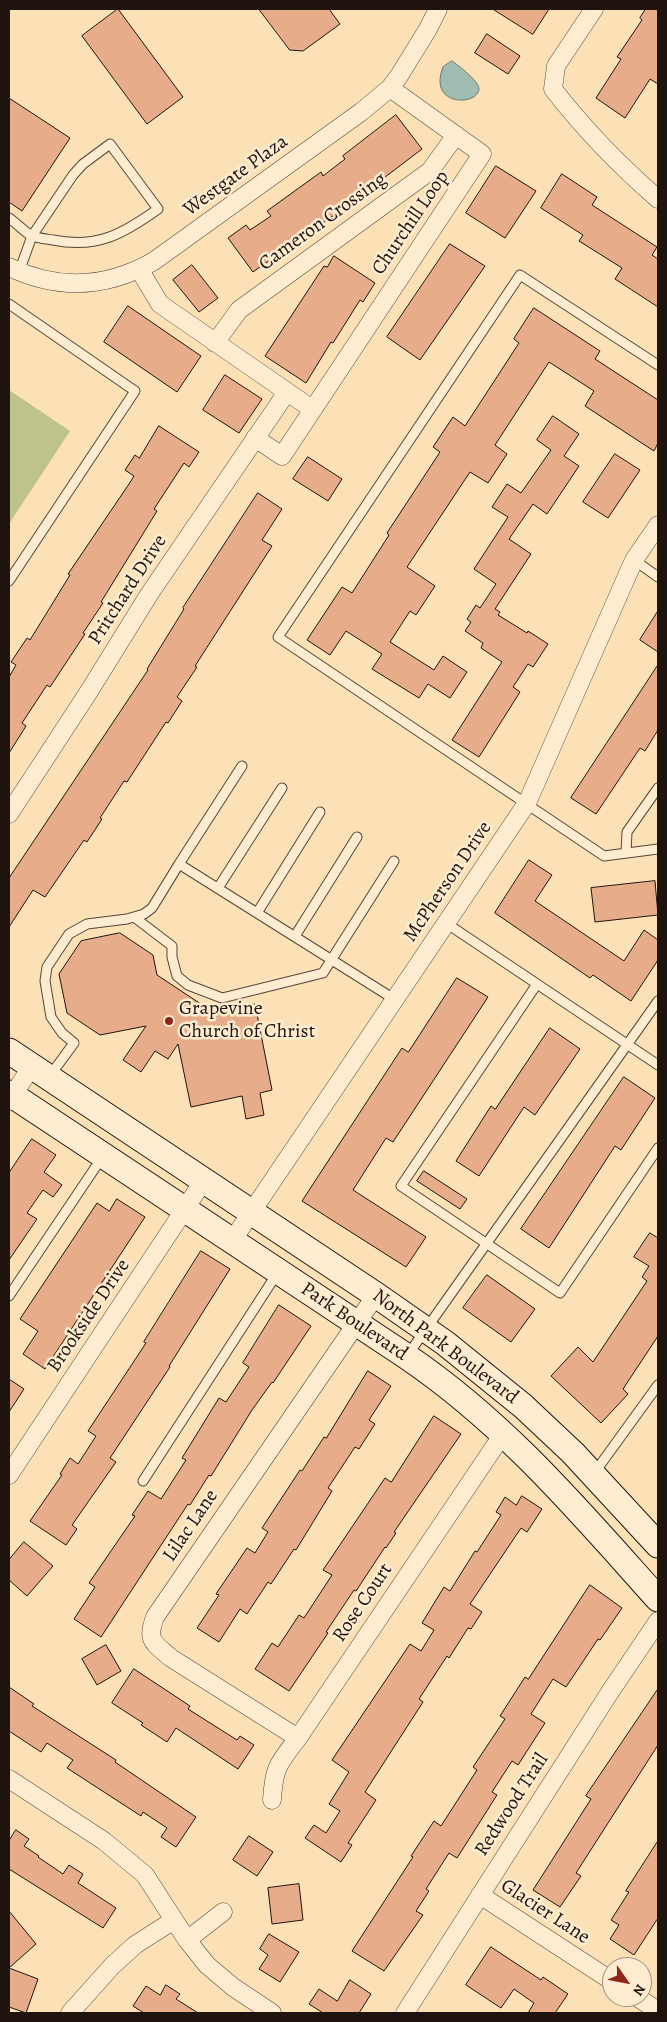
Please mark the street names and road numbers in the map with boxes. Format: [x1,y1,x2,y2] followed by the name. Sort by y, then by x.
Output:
[179,130,293,222] street label: Westgate Plaza
[367,166,455,280] street label: Churchill Loop
[254,168,392,276] street label: Cameron Crossing
[84,531,172,649] street label: Pritchard Drive
[399,817,497,947] street label: McPherson Drive
[42,1255,136,1377] street label: Brookside Drive
[296,1277,412,1367] street label: Park Boulevard
[367,1284,523,1410] street label: North Park Boulevard
[158,1485,224,1567] street label: Lilac Lane
[328,1559,398,1647] street label: Rose Court
[470,1749,554,1861] street label: Redwood Trail
[496,1874,594,1950] street label: Glacier Lane

